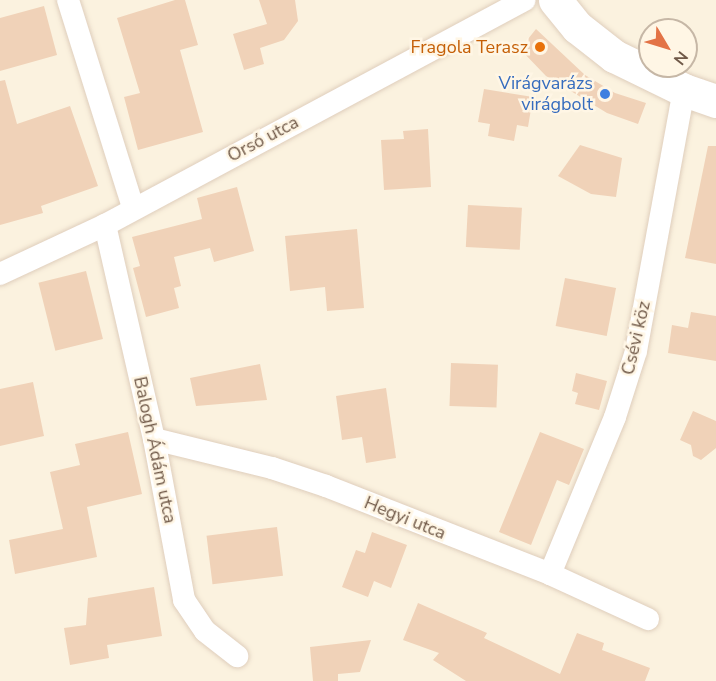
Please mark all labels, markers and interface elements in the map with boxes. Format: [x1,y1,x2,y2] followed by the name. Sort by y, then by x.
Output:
[638,18,698,78] north arrow
[411,36,528,58] place label: Fragola Terasz
[533,40,547,54] marker: Fragola Terasz
[668,46,693,69] text: N
[499,73,593,116] place label: Virágvarázs virágbolt
[598,87,612,101] marker: Virágvarázs virágbolt
[224,111,302,167] street label: Orsó utca
[617,299,655,377] street label: Csévi köz
[129,375,181,525] street label: Balogh Ádám utca
[361,492,449,544] street label: Hegyi utca

